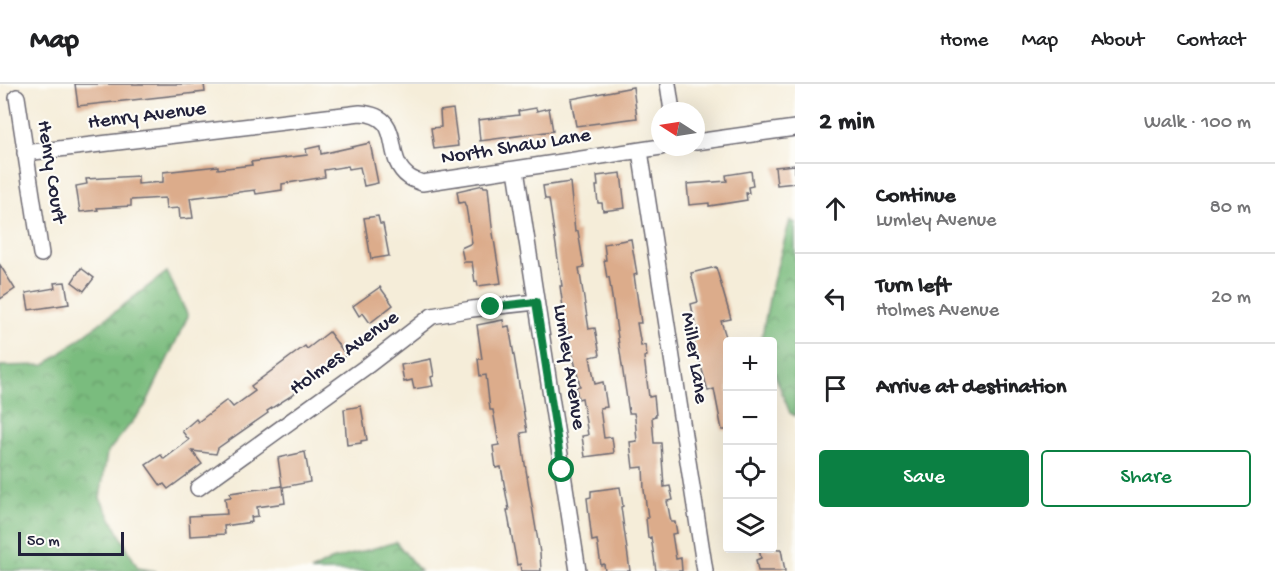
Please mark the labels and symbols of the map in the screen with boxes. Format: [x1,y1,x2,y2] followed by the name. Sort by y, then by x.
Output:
[87,97,209,137] street label: Henry Avenue
[651,102,705,156] north arrow
[30,119,71,228] street label: Henry Court
[439,124,594,172] street label: North Shaw Lane
[477,293,503,319] route end
[546,303,590,433] street label: Lumley Avenue
[285,305,406,402] street label: Holmes Avenue
[673,311,713,406] street label: Miller Lane
[548,456,574,482] route start
[18,529,124,556] scale bar

